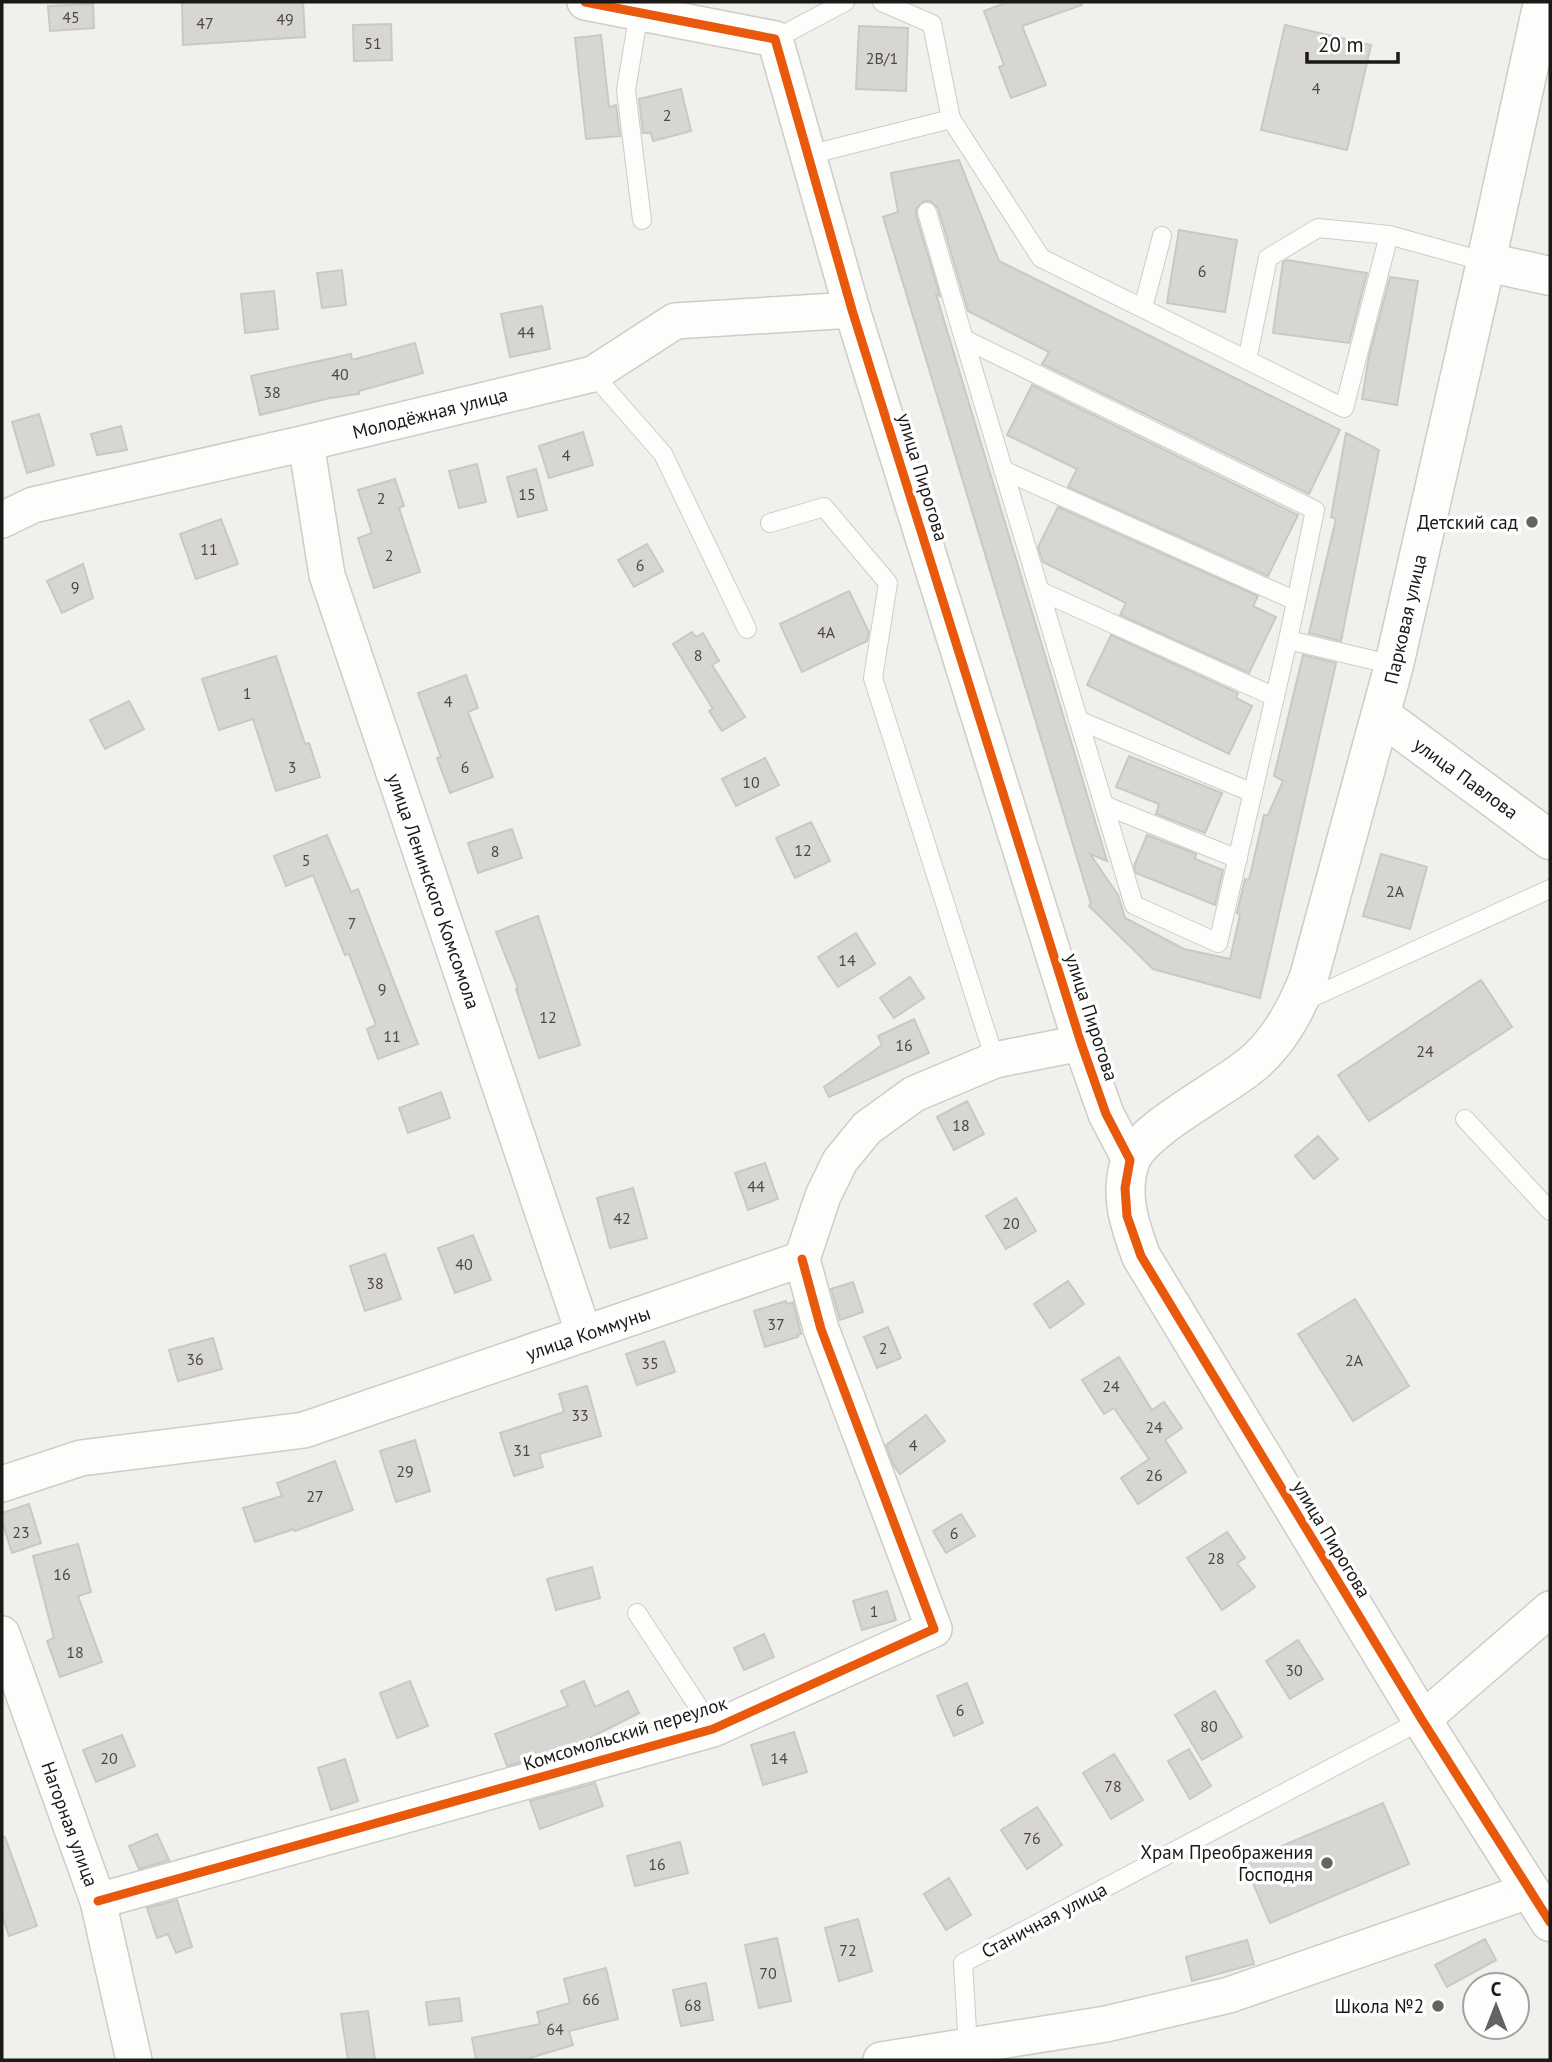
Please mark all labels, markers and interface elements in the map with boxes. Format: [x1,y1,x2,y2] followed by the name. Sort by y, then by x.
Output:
[62,7,80,27] house number: 45
[276,9,294,29] house number: 49
[196,13,214,33] house number: 47
[1307,21,1398,65] scale bar
[1318,31,1364,58] text: 20 m
[364,33,382,53] house number: 51
[866,48,898,68] house number: 2В/1
[1312,78,1321,98] house number: 4
[663,105,671,125] house number: 2
[1198,261,1206,281] house number: 6
[517,322,535,342] house number: 44
[331,364,349,384] house number: 40
[263,382,281,402] house number: 38
[350,382,510,444] street label: Молодёжная улица
[892,410,954,544] street label: улица Пирогова
[562,445,571,465] house number: 4
[518,484,536,504] house number: 15
[377,488,385,508] house number: 2
[1417,510,1518,534] place label: Детский сад
[1524,514,1540,530] marker: Детский сад
[200,539,218,559] house number: 11
[385,545,393,565] house number: 2
[1378,552,1432,686] street label: Парковая улица
[636,555,644,575] house number: 6
[71,577,79,597] house number: 9
[817,622,836,642] house number: 4А
[694,645,702,665] house number: 8
[243,683,251,703] house number: 1
[444,691,453,711] house number: 4
[1409,732,1523,824] street label: улица Павлова
[288,757,296,777] house number: 3
[461,757,469,777] house number: 6
[382,770,486,1012] street label: улица Ленинского Комсомола
[742,772,760,792] house number: 10
[794,840,812,860] house number: 12
[491,841,499,861] house number: 8
[302,850,310,870] house number: 5
[1386,881,1405,901] house number: 2А
[348,913,356,933] house number: 7
[838,950,856,970] house number: 14
[1060,950,1124,1084] street label: улица Пирогова
[378,979,386,999] house number: 9
[539,1007,557,1027] house number: 12
[383,1026,401,1046] house number: 11
[895,1035,913,1055] house number: 16
[1416,1041,1434,1061] house number: 24
[952,1115,970,1135] house number: 18
[747,1176,765,1196] house number: 44
[613,1208,631,1228] house number: 42
[1002,1213,1020,1233] house number: 20
[455,1254,473,1274] house number: 40
[366,1273,384,1293] house number: 38
[523,1300,653,1366] street label: улица Коммуны
[767,1314,785,1334] house number: 37
[879,1338,887,1358] house number: 2
[186,1349,204,1369] house number: 36
[1345,1350,1364,1370] house number: 2А
[641,1353,659,1373] house number: 35
[1102,1376,1120,1396] house number: 24
[571,1405,589,1425] house number: 33
[1145,1417,1163,1437] house number: 24
[909,1435,918,1455] house number: 4
[513,1440,531,1460] house number: 31
[396,1461,414,1481] house number: 29
[1145,1465,1163,1485] house number: 26
[1288,1476,1376,1602] street label: улица Пирогова
[306,1486,324,1506] house number: 27
[12,1522,30,1542] house number: 23
[950,1523,958,1543] house number: 6
[1207,1548,1225,1568] house number: 28
[53,1564,71,1584] house number: 16
[870,1601,878,1621] house number: 1
[66,1642,84,1662] house number: 18
[1285,1660,1303,1680] house number: 30
[520,1691,730,1775] street label: Комсомольский переулок
[956,1700,964,1720] house number: 6
[1200,1716,1218,1736] house number: 80
[100,1748,118,1768] house number: 20
[770,1748,788,1768] house number: 14
[36,1758,104,1890] street label: Нагорная улица
[1104,1776,1122,1796] house number: 78
[1023,1828,1041,1848] house number: 76
[1140,1840,1313,1886] place label: Храм Преображения Господня
[648,1854,666,1874] house number: 16
[1319,1855,1335,1871] marker: Храм Преображения Господня
[977,1877,1111,1963] street label: Станичная улица
[839,1940,857,1960] house number: 72
[759,1963,777,1983] house number: 70
[1461,1971,1531,2041] north arrow
[1491,1977,1502,2001] text: С
[582,1989,600,2009] house number: 66
[1335,1994,1424,2018] place label: Школа №2
[684,1995,702,2015] house number: 68
[1430,1998,1446,2014] marker: Школа №2
[546,2019,564,2039] house number: 64

